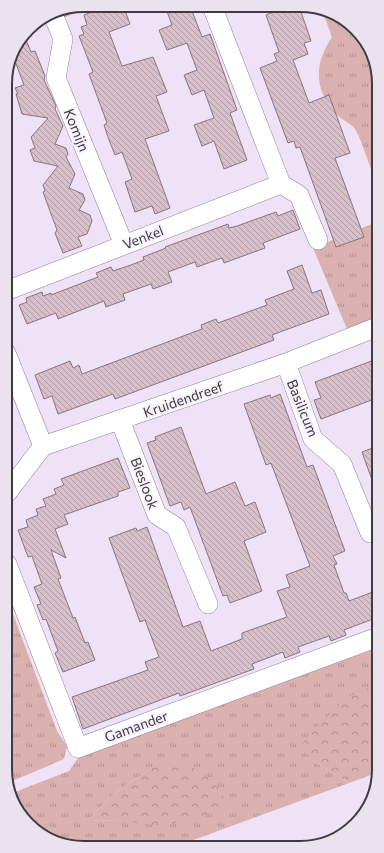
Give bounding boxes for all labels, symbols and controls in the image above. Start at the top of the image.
street label: Komijn [61,106,93,154]
street label: Venkel [120,221,166,253]
street label: Kruidendreef [141,377,226,421]
street label: Basilicum [284,377,322,439]
street label: Bieslook [127,455,163,512]
street label: Gamander [102,707,170,745]

